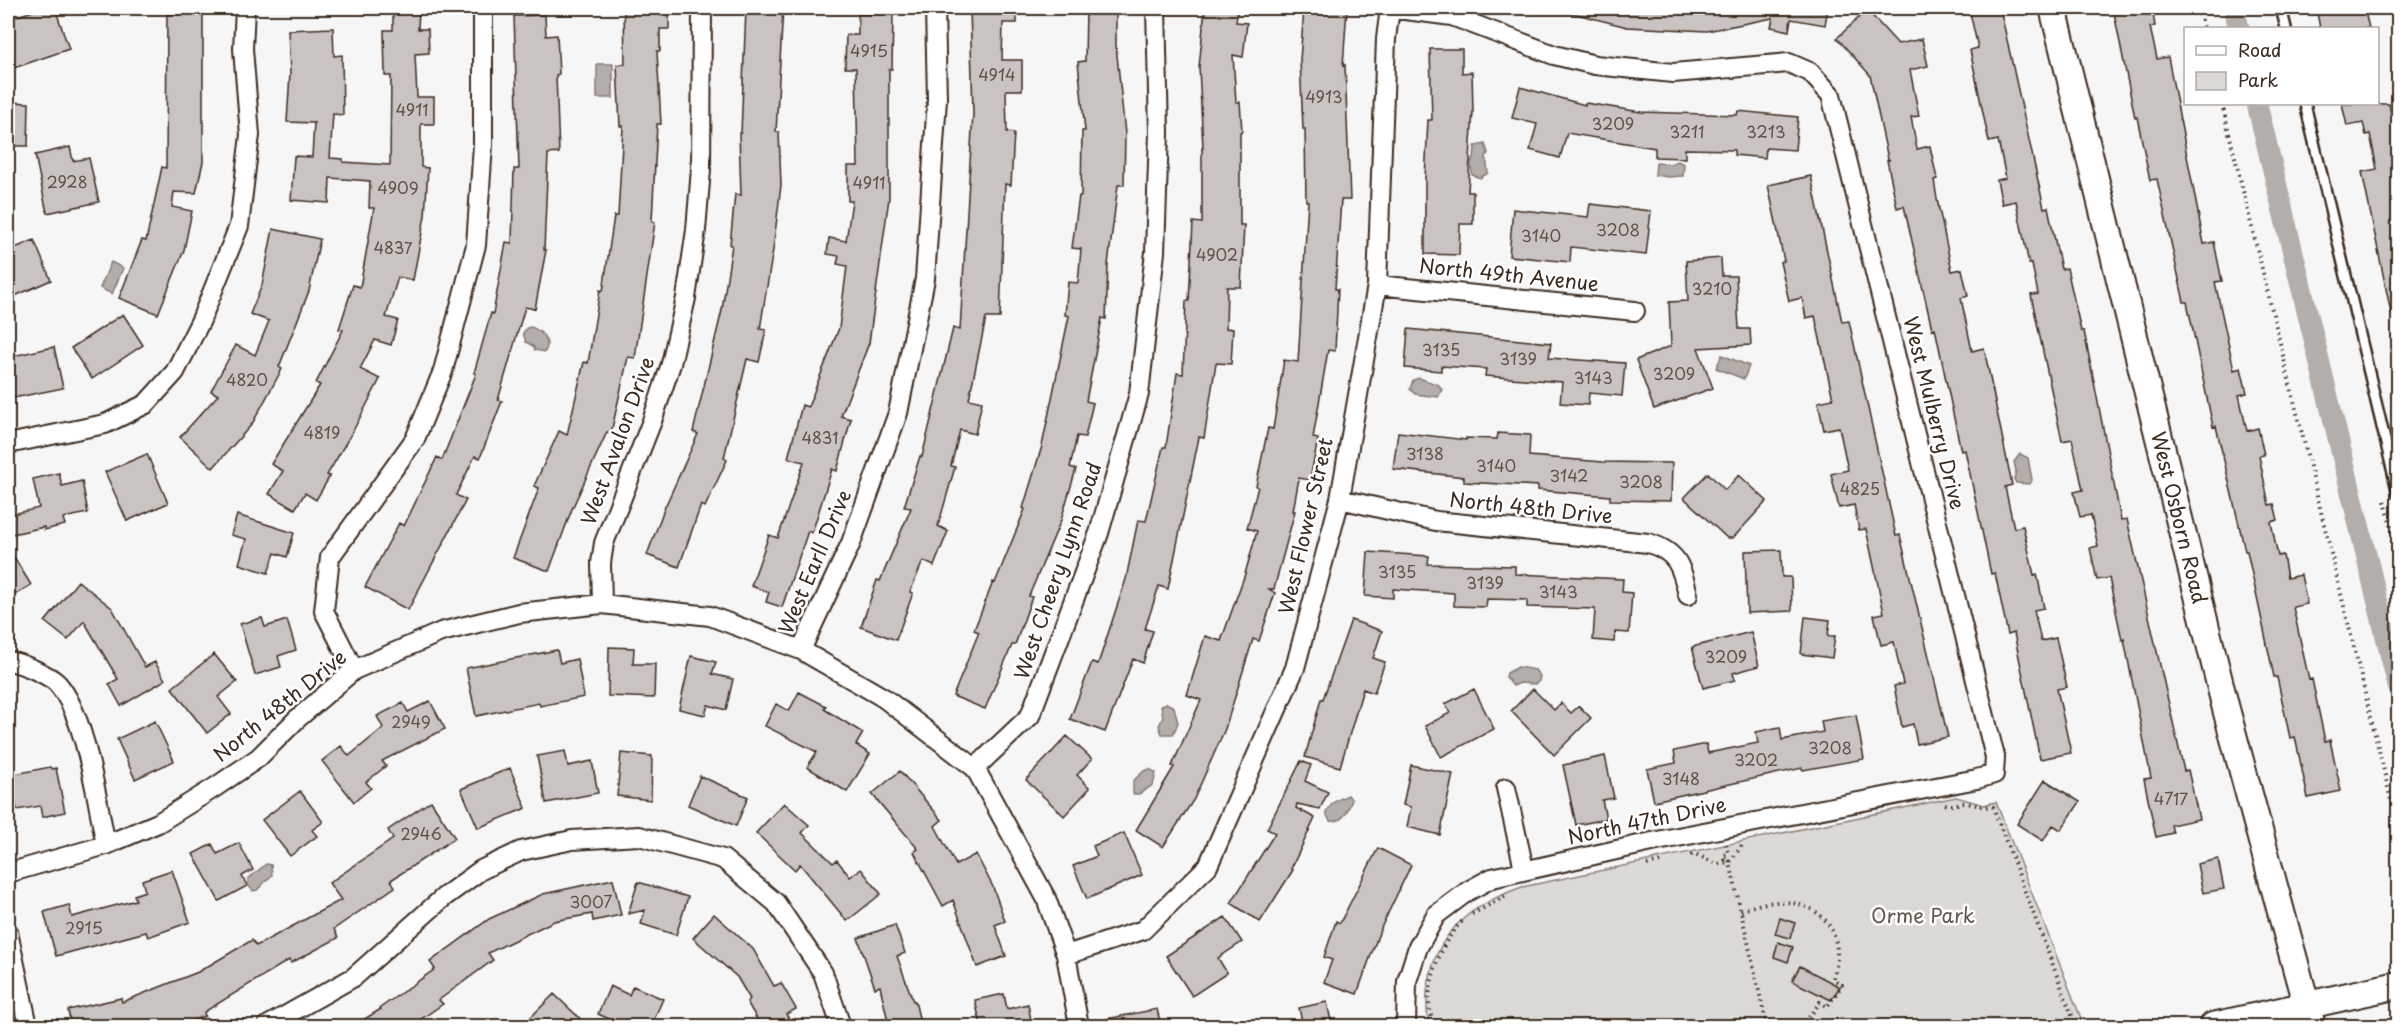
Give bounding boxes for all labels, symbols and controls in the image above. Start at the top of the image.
legend [2184,27,2379,105]
text: Road [2238,36,2282,63]
house number: 4915 [850,38,888,62]
house number: 4914 [978,62,1016,86]
text: Park [2238,66,2278,93]
house number: 4913 [1305,84,1343,108]
house number: 4911 [395,97,429,121]
house number: 3209 [1592,111,1634,135]
house number: 3211 [1670,119,1704,143]
house number: 3213 [1746,119,1786,143]
house number: 2928 [46,169,88,193]
house number: 4911 [852,170,886,194]
house number: 4909 [377,175,419,199]
house number: 3208 [1596,217,1640,241]
house number: 3140 [1521,223,1561,247]
house number: 4837 [373,235,413,259]
house number: 4902 [1196,242,1238,266]
street label: North 49th Avenue [1418,250,1601,298]
house number: 3210 [1692,276,1732,300]
street label: West Mulberry Drive [1896,313,1974,513]
house number: 3135 [1422,337,1460,361]
house number: 3139 [1499,346,1537,370]
street label: West Avalon Drive [573,352,661,529]
house number: 3209 [1653,361,1695,385]
house number: 3143 [1573,365,1613,389]
house number: 4820 [226,367,268,391]
house number: 4819 [304,420,340,444]
house number: 4831 [801,425,839,449]
street label: West Osborn Road [2144,428,2215,607]
street label: West Flower Street [1270,434,1340,617]
house number: 3138 [1406,441,1444,465]
house number: 3140 [1476,453,1516,477]
street label: West Cheery Lynn Road [1006,458,1108,683]
house number: 3142 [1550,463,1588,487]
house number: 3208 [1619,469,1663,493]
house number: 4825 [1840,476,1880,500]
street label: North 48th Drive [1448,484,1614,530]
street label: West Earll Drive [770,485,858,638]
house number: 3135 [1378,559,1416,583]
house number: 3139 [1466,570,1504,594]
house number: 3143 [1538,579,1578,603]
street label: North 48th Drive [206,642,353,768]
house number: 3209 [1705,644,1747,668]
house number: 2949 [391,709,431,733]
house number: 3208 [1808,735,1852,759]
house number: 3202 [1734,747,1778,771]
house number: 3148 [1662,766,1700,790]
house number: 4717 [2154,786,2188,810]
street label: North 47th Drive [1565,789,1729,851]
house number: 2946 [400,821,442,845]
house number: 3007 [570,889,612,913]
park label: Orme Park [1871,900,1975,930]
house number: 2915 [65,915,103,939]

